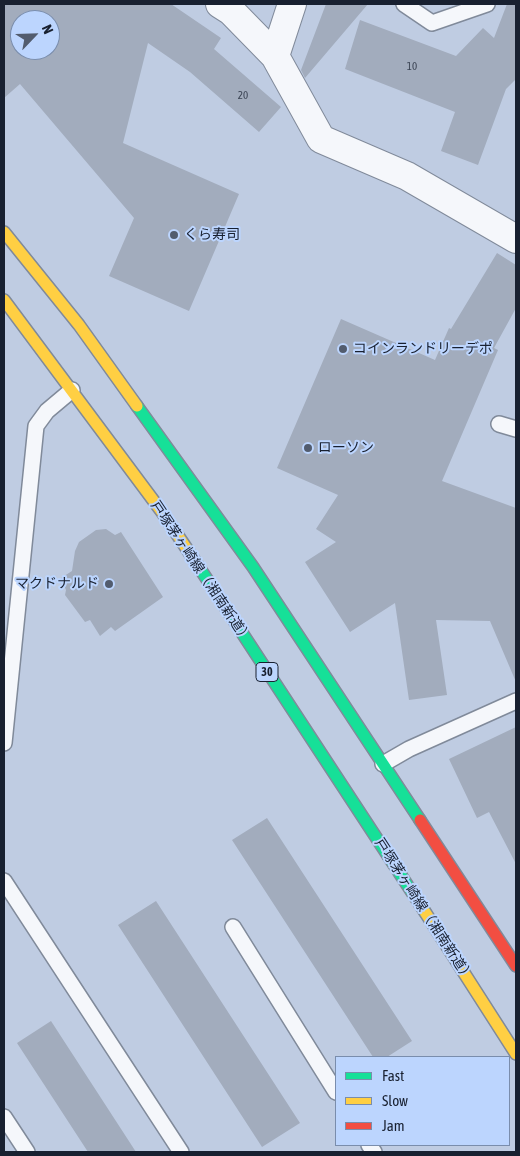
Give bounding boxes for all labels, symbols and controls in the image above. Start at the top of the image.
north arrow [10,10,60,60]
text: N [39,22,57,36]
house number: 10 [407,60,417,74]
house number: 20 [238,89,248,103]
place label: くら寿司 [184,227,240,243]
marker: くら寿司 [168,229,180,241]
place label: コインランドリーデポ [353,341,493,357]
marker: コインランドリーデポ [337,343,349,355]
place label: ローソン [318,440,374,456]
marker: ローソン [302,442,314,454]
street label: 戸塚茅ヶ崎線（湘南新道） [147,498,255,646]
place label: マクドナルド [15,576,99,592]
marker: マクドナルド [103,578,115,590]
road number: 30 [256,662,278,682]
street label: 戸塚茅ヶ崎線（湘南新道） [371,835,477,985]
legend [335,1056,510,1146]
text: Fast [382,1067,404,1084]
text: Slow [382,1092,408,1109]
text: Jam [382,1117,405,1134]

